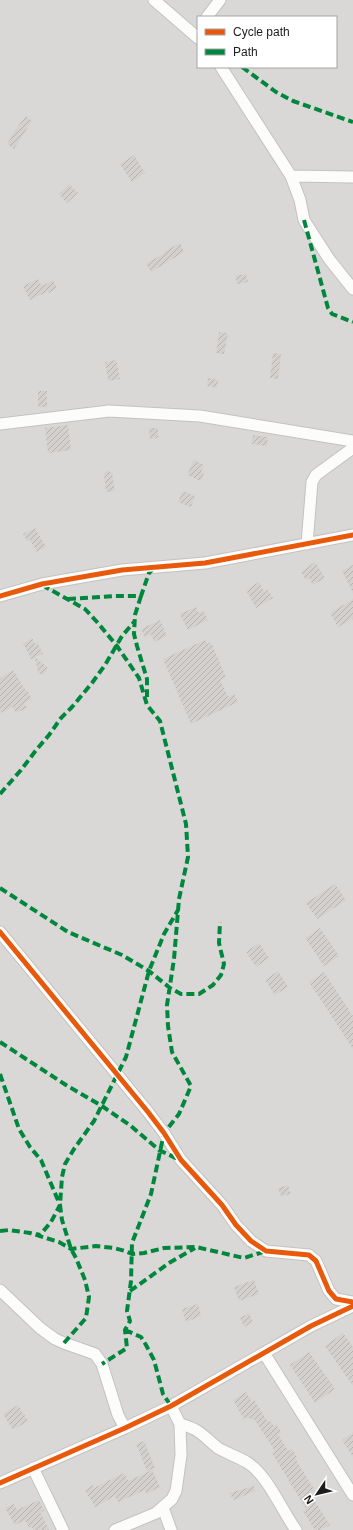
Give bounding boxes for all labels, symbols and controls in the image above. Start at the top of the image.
legend [197,16,337,68]
text: Cycle path [233,25,290,39]
text: Path [233,45,258,59]
north arrow [297,1474,337,1514]
text: N [302,1493,316,1506]

